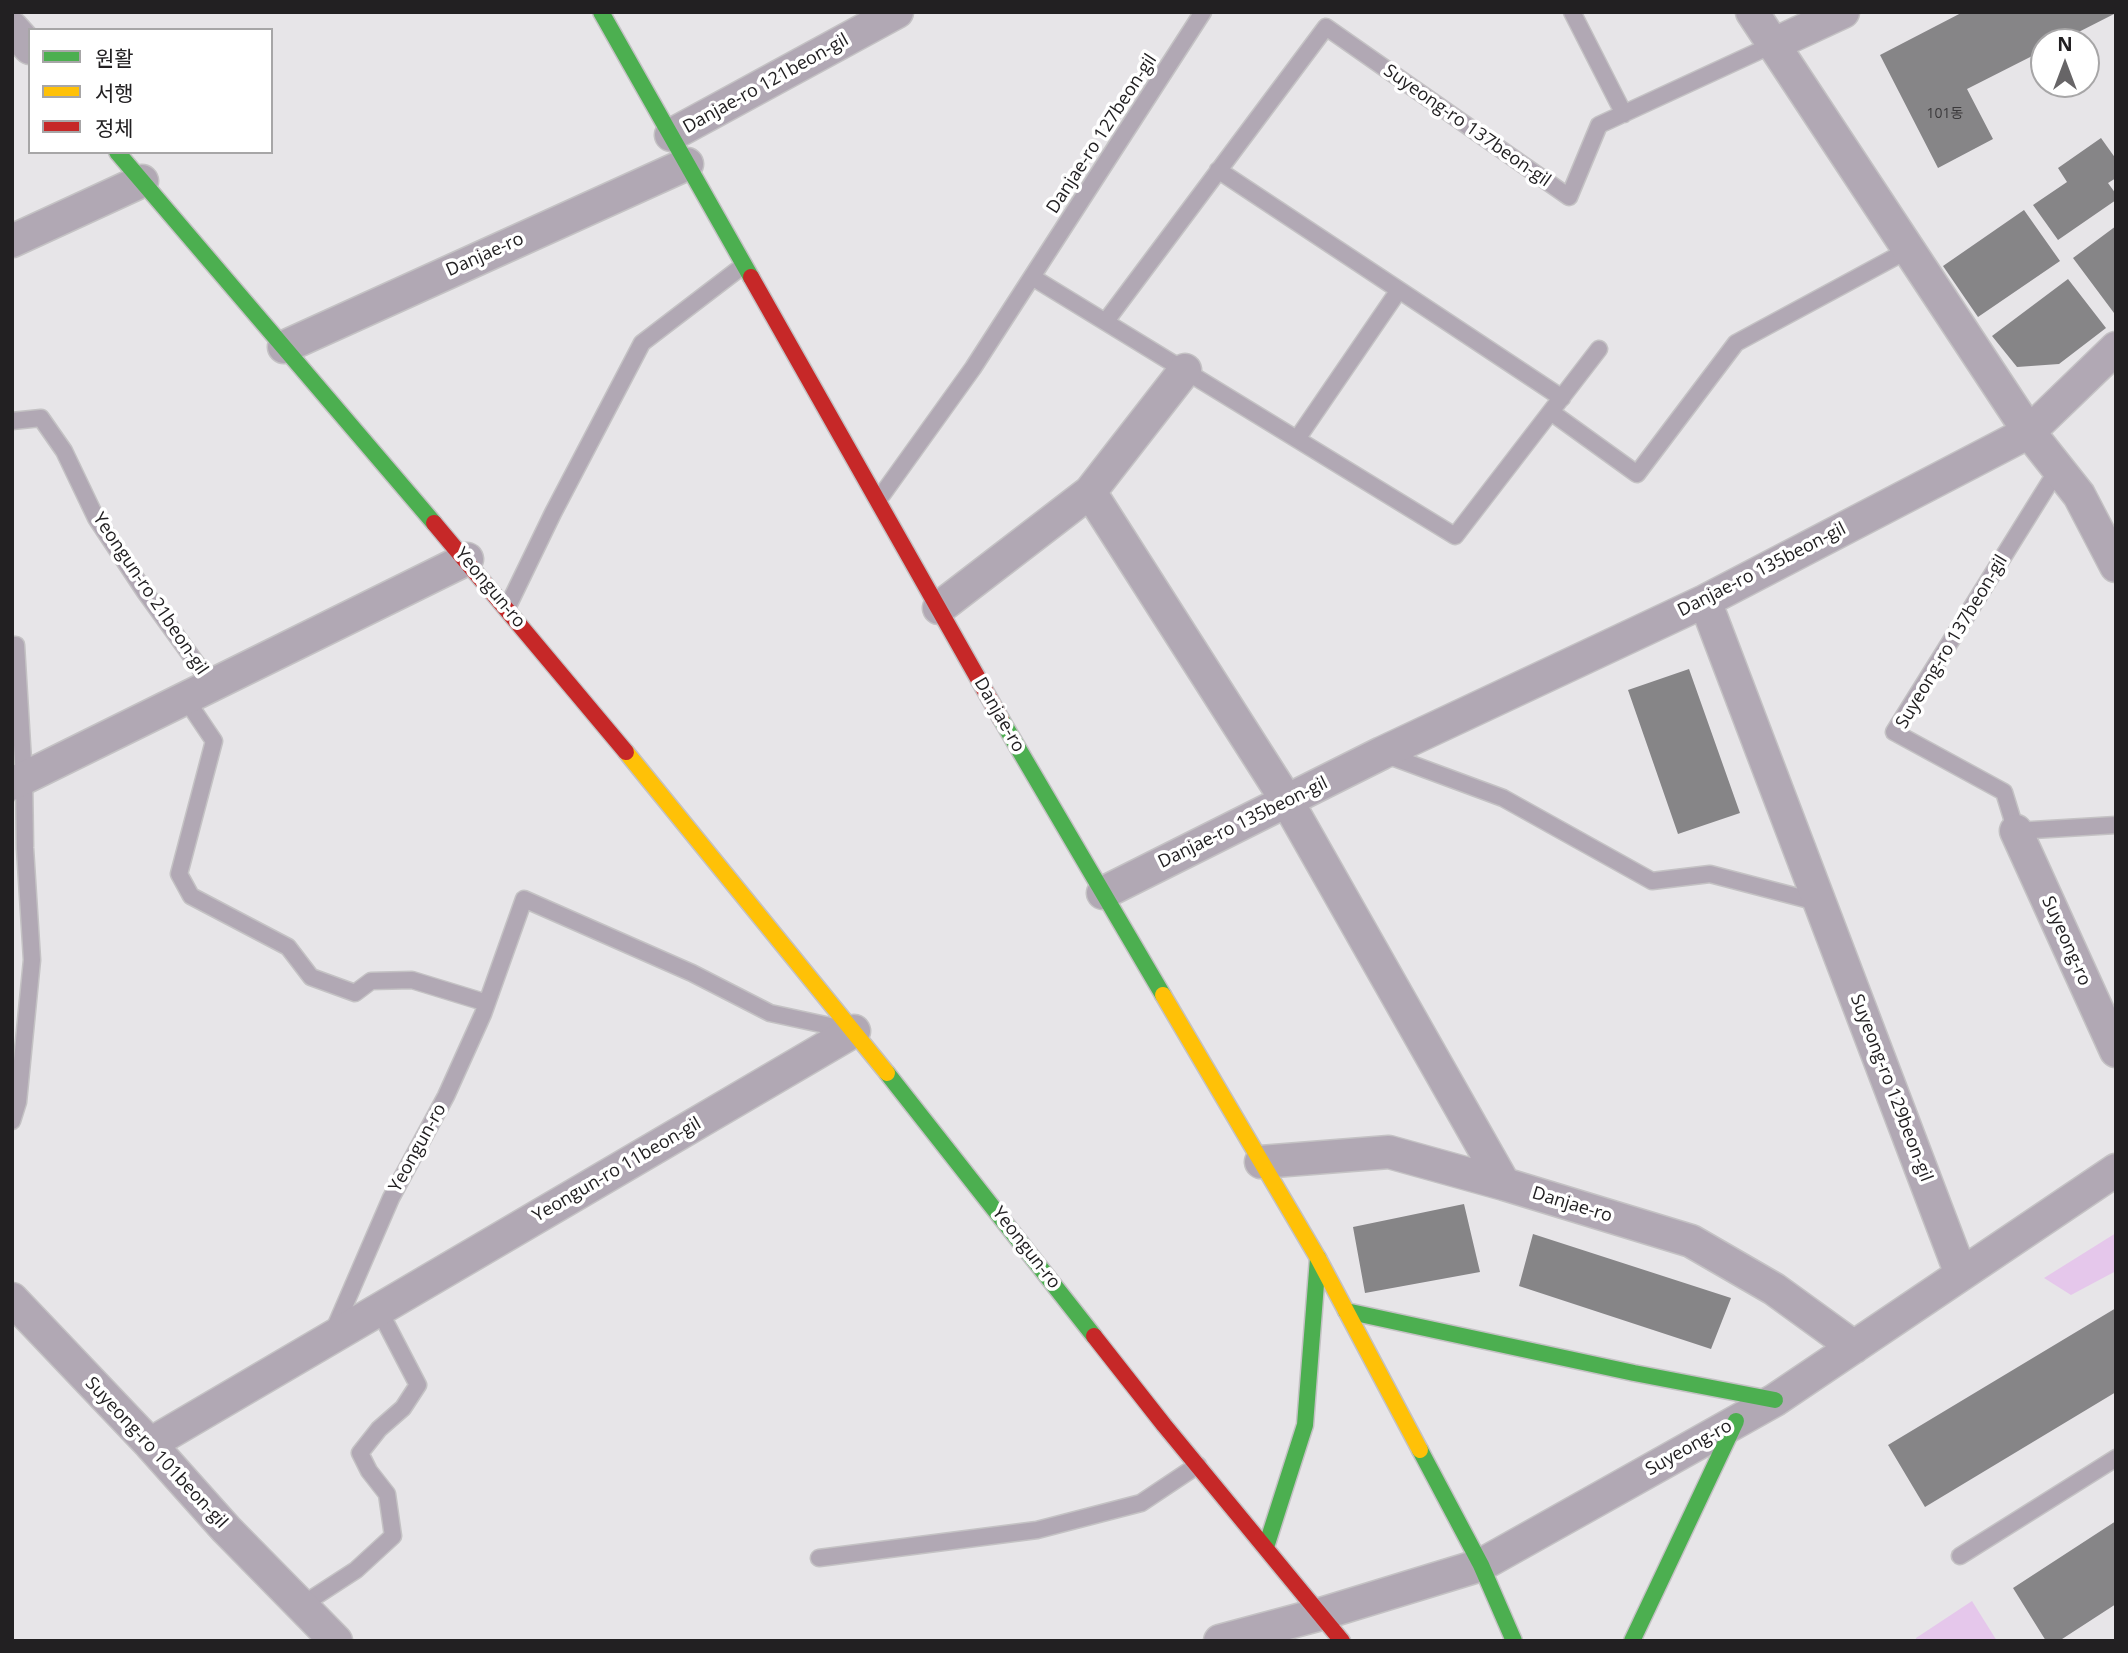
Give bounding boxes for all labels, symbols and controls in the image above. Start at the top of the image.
legend [28,28,273,154]
north arrow [2030,28,2100,98]
street label: Danjae-ro 121beon-gil [679,29,853,139]
text: N [2057,31,2073,57]
text: 원활 [95,44,134,72]
street label: Danjae-ro 127beon-gil [1042,50,1162,218]
street label: Suyeong-ro 137beon-gil [1379,60,1555,192]
text: 서행 [95,79,134,107]
house number: 101동 [1927,106,1963,122]
text: 정체 [95,114,134,142]
street label: Danjae-ro [443,228,527,282]
street label: Yeongun-ro 21beon-gil [88,509,212,679]
street label: Danjae-ro 135beon-gil [1674,518,1850,622]
street label: Yeongun-ro [450,544,530,632]
street label: Suyeong-ro 137beon-gil [1892,551,2012,733]
street label: Danjae-ro [969,674,1029,756]
street label: Danjae-ro 135beon-gil [1155,773,1331,873]
street label: Suyeong-ro [2037,893,2095,989]
street label: Suyeong-ro 129beon-gil [1845,991,1937,1185]
street label: Yeongun-ro [385,1100,451,1196]
street label: Yeongun-ro 11beon-gil [529,1113,705,1227]
street label: Danjae-ro [1529,1183,1615,1227]
street label: Yeongun-ro [987,1203,1065,1293]
street label: Suyeong-ro 101beon-gil [80,1373,232,1533]
street label: Suyeong-ro [1642,1415,1736,1481]

